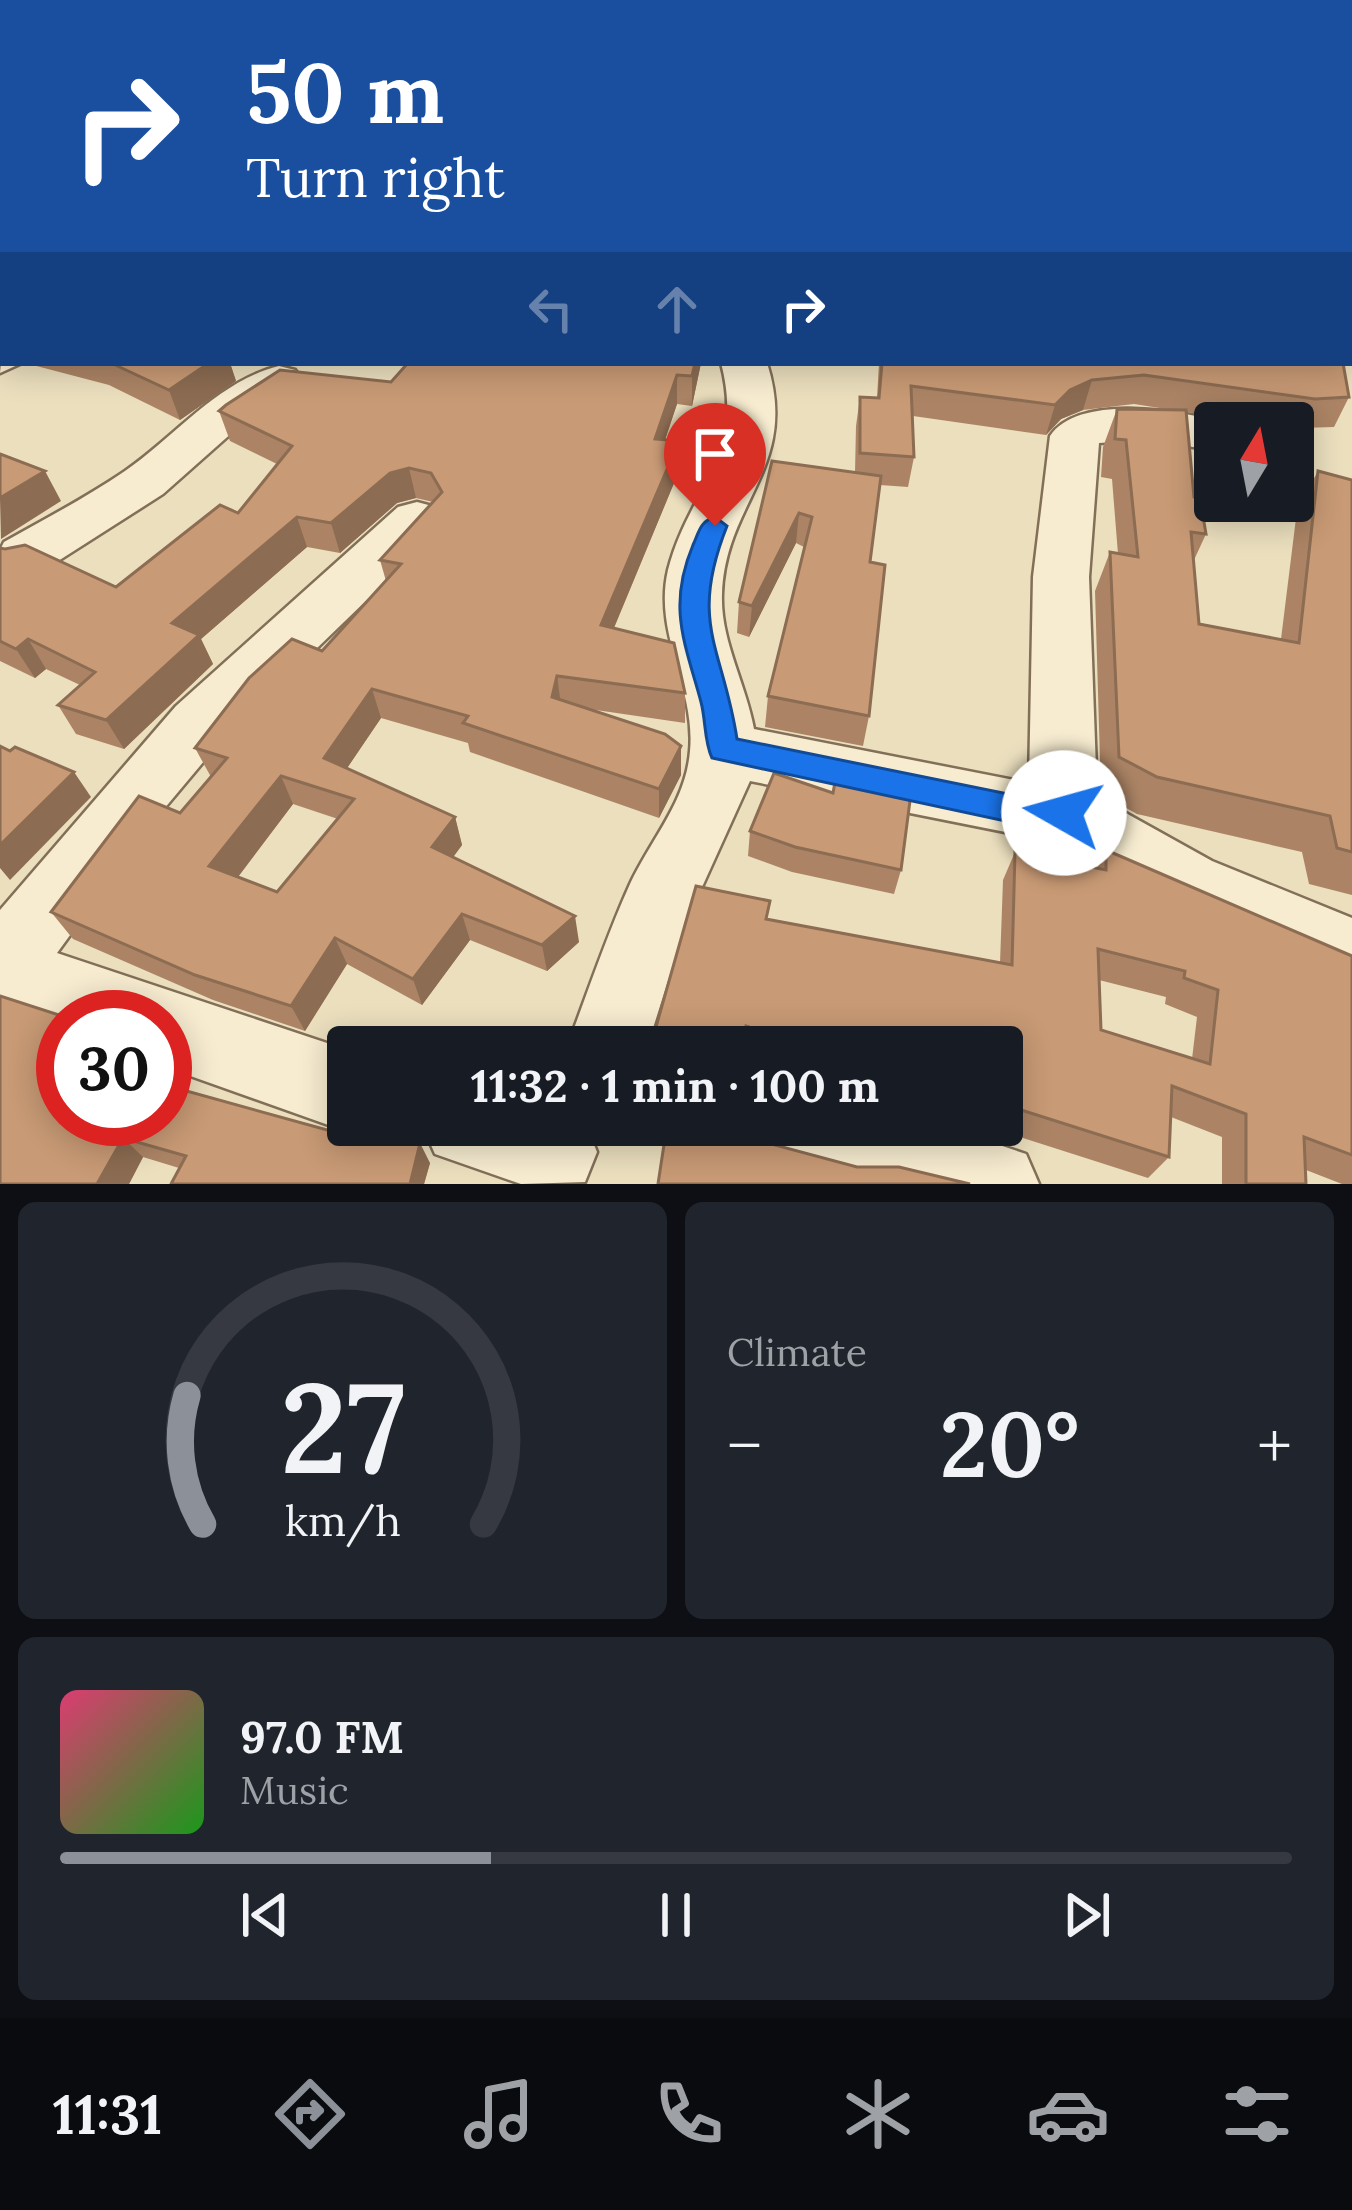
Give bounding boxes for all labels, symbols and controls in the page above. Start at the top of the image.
text: 50 m [246,38,444,146]
icon: right [48,48,204,204]
text: Turn right [246,143,505,212]
icon: left [518,276,584,342]
icon: ahead [644,276,710,342]
icon: right [770,276,836,342]
north arrow [1194,402,1314,522]
map controls [1194,402,1314,522]
pin [664,403,766,526]
icon: arrive [682,421,748,487]
position arrow [1001,750,1127,876]
speed limit sign: 30 [36,990,192,1146]
text: 11:32 · 1 min · 100 m [471,1057,879,1114]
text: Climate [727,1327,867,1377]
text: 27 [280,1347,405,1507]
text: 20° [940,1386,1079,1502]
text: − [727,1403,762,1487]
text: + [1257,1403,1292,1487]
text: km/h [285,1492,400,1547]
text: 97.0 FM [240,1708,404,1765]
text: Music [240,1765,349,1815]
icon: previous [232,1882,298,1948]
icon: pause [643,1882,709,1948]
icon: next [1054,1882,1120,1948]
icon: directions [268,2072,352,2156]
icon: music [457,2072,541,2156]
icon: phone [647,2072,731,2156]
icon: climate [836,2072,920,2156]
icon: car [1026,2072,1110,2156]
icon: filters [1215,2072,1299,2156]
text: 11:31 [53,2080,162,2149]

